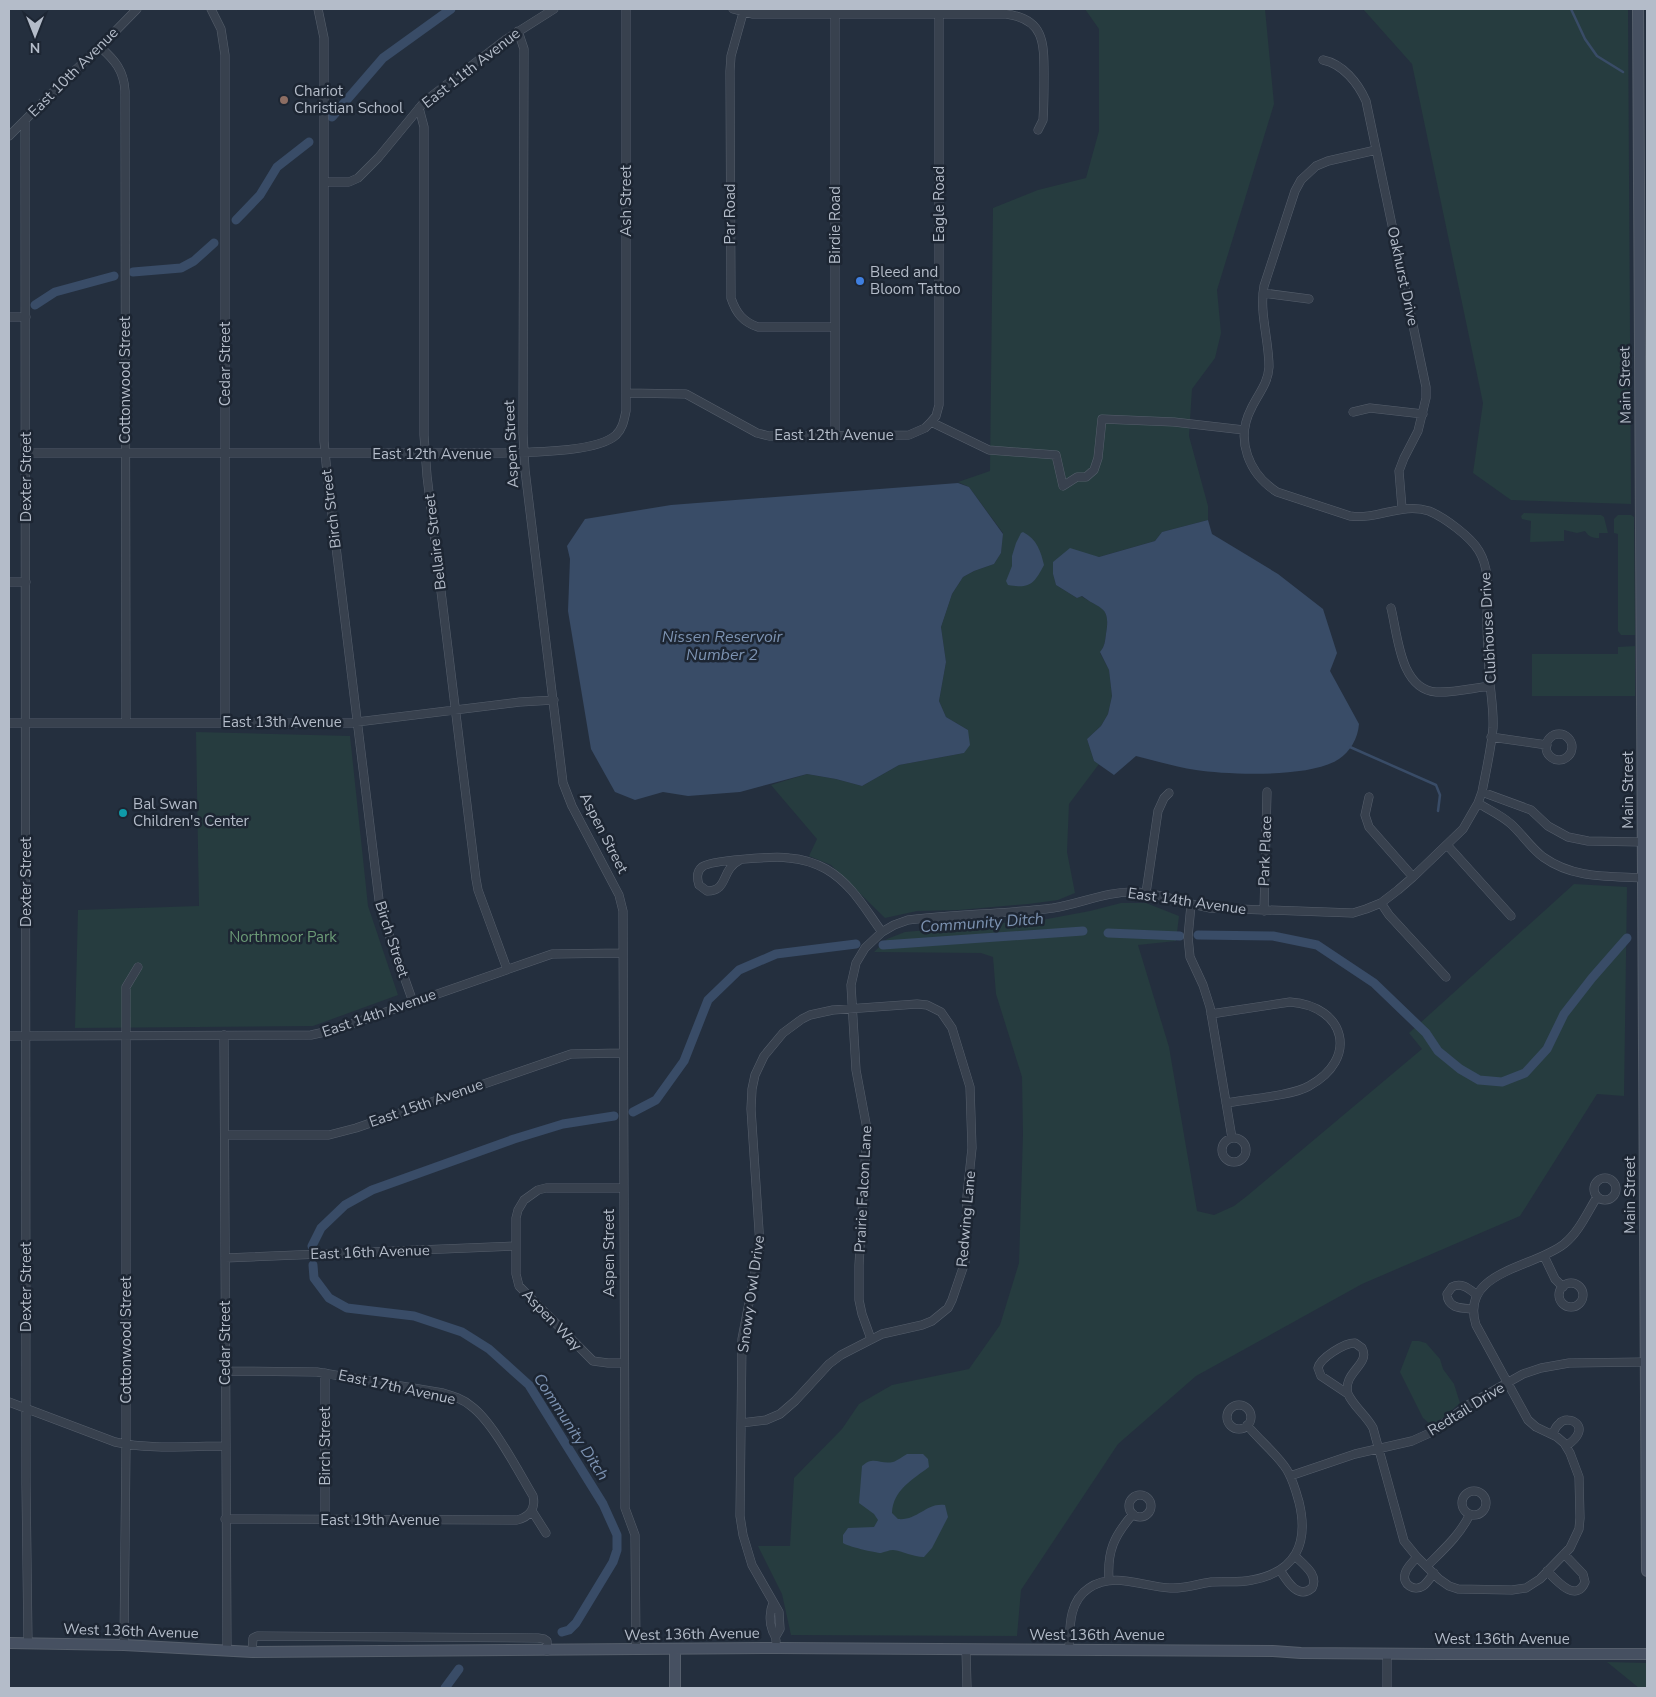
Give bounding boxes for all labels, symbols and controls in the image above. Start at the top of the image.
north arrow [10,10,60,60]
street label: East 10th Avenue [24,23,122,121]
street label: East 11th Avenue [418,23,524,113]
text: N [30,38,40,57]
place label: Chariot Christian School [294,81,404,118]
marker: Chariot Christian School [278,94,290,106]
street label: Ash Street [616,165,636,237]
street label: Eagle Road [929,166,949,242]
street label: Par Road [720,183,740,245]
street label: Birdie Road [825,186,845,264]
street label: Oakhurst Drive [1383,225,1423,327]
place label: Bleed and Bloom Tattoo [870,262,961,299]
marker: Bleed and Bloom Tattoo [854,275,866,287]
street label: Cottonwood Street [115,315,135,444]
street label: Cedar Street [215,321,235,406]
street label: Main Street [1614,345,1636,424]
street label: Aspen Street [499,399,523,489]
street label: East 12th Avenue [774,425,894,445]
street label: Dexter Street [16,431,36,522]
street label: East 12th Avenue [372,444,492,464]
street label: Birch Street [316,468,346,549]
street label: Bellaire Street [419,492,451,591]
street label: Clubhouse Drive [1475,572,1501,684]
water label: Nissen Reservoir Number 2 [662,626,784,666]
street label: East 13th Avenue [222,712,342,732]
street label: Main Street [1618,750,1638,829]
street label: Aspen Street [575,789,633,877]
place label: Bal Swan Children's Center [133,794,250,831]
marker: Bal Swan Children's Center [117,807,129,819]
street label: Park Place [1254,815,1276,887]
street label: Dexter Street [16,836,36,927]
street label: East 14th Avenue [1126,883,1248,919]
street label: Birch Street [370,898,414,980]
water label: Community Ditch [919,908,1045,938]
park label: Northmoor Park [229,927,337,947]
street label: East 14th Avenue [319,984,439,1042]
street label: East 15th Avenue [366,1074,486,1132]
street label: Prairie Falcon Lane [850,1125,876,1253]
street label: Main Street [1620,1155,1640,1234]
street label: Redwing Lane [952,1170,980,1268]
street label: Aspen Street [599,1208,619,1297]
street label: Snowy Owl Drive [733,1234,769,1354]
street label: East 16th Avenue [310,1240,430,1264]
street label: Dexter Street [16,1241,36,1332]
street label: Cottonwood Street [116,1275,136,1404]
street label: Aspen Way [518,1285,587,1355]
street label: Cedar Street [215,1300,235,1385]
street label: East 17th Avenue [336,1365,458,1409]
water label: Community Ditch [528,1369,614,1485]
street label: Redtail Drive [1424,1377,1508,1441]
street label: Birch Street [315,1406,335,1486]
street label: East 19th Avenue [320,1510,440,1530]
street label: West 136th Avenue [63,1619,199,1643]
street label: West 136th Avenue [624,1623,760,1645]
street label: West 136th Avenue [1029,1625,1165,1645]
street label: West 136th Avenue [1434,1629,1570,1649]

